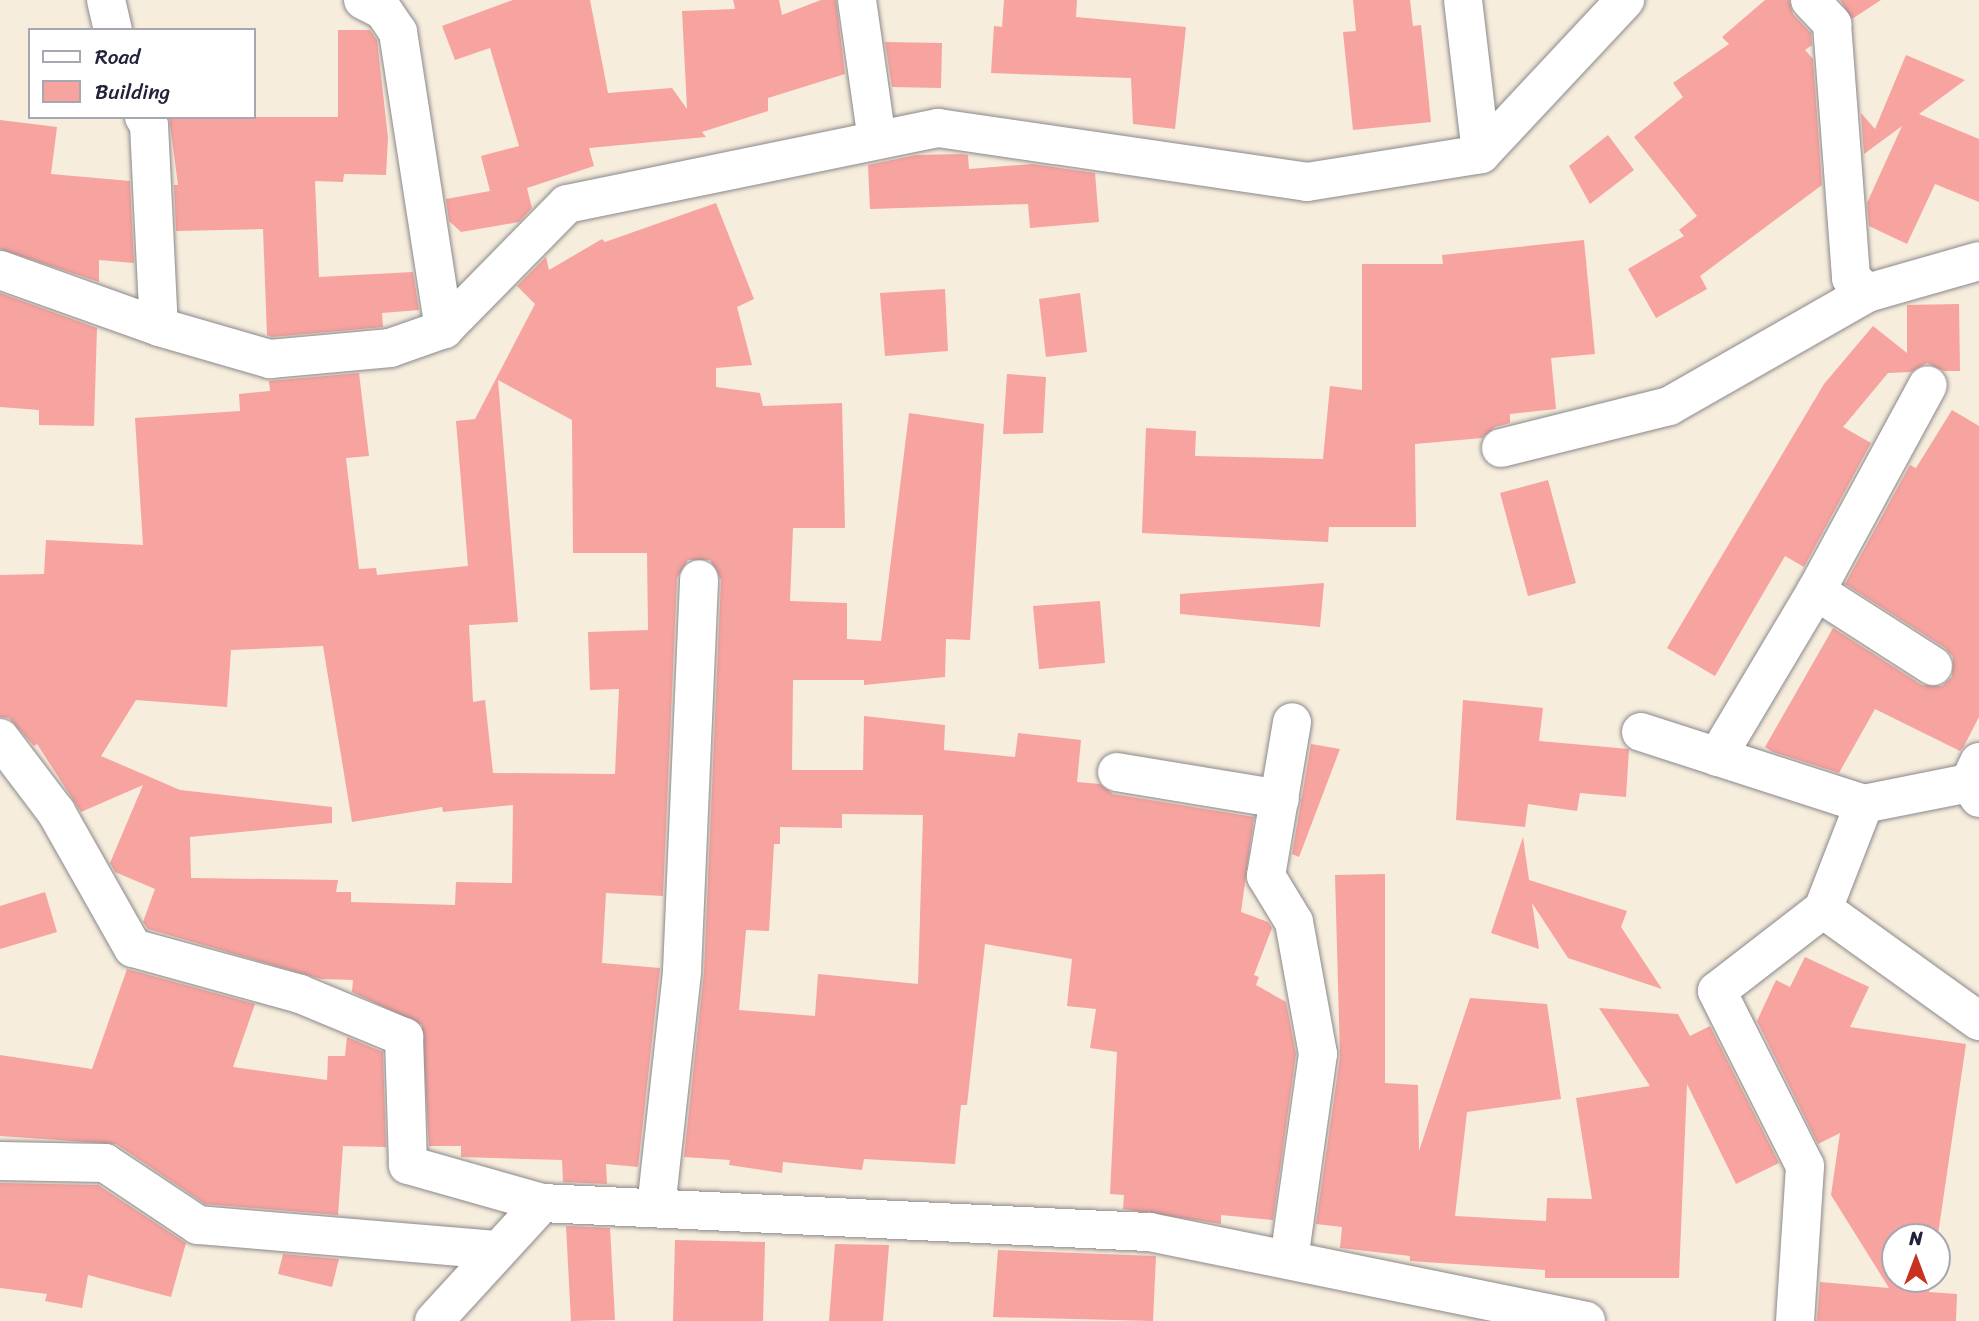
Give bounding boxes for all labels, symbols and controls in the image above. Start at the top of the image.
legend [28,28,256,119]
text: Road [95,38,140,76]
text: Building [95,73,170,111]
text: N [1909,1222,1923,1255]
north arrow [1881,1223,1951,1293]

